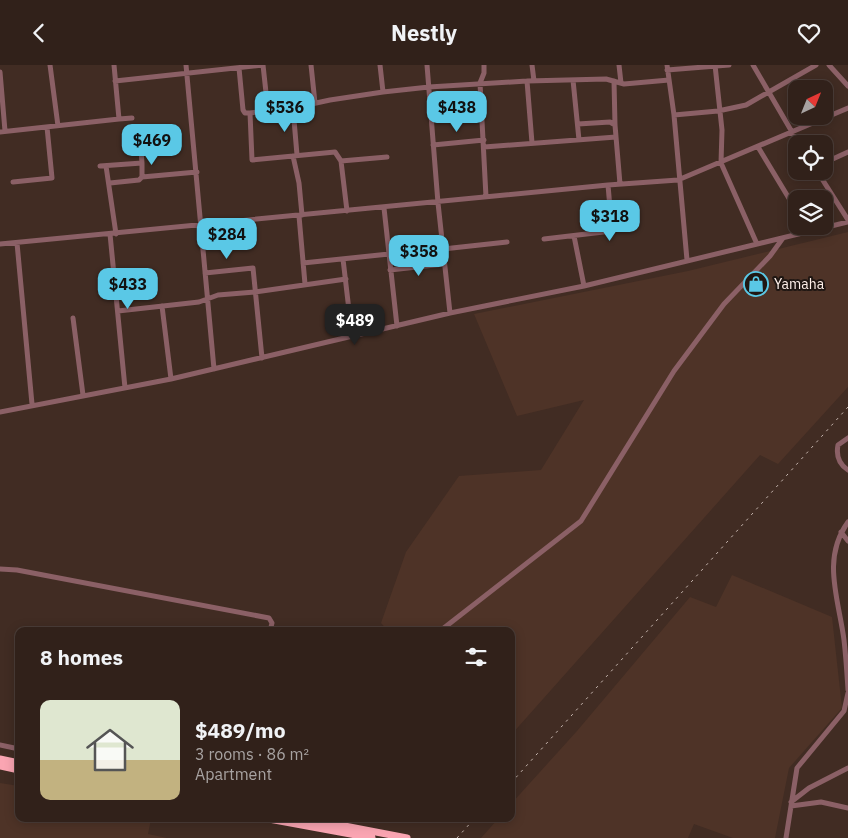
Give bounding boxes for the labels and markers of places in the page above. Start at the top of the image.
pin: $536 [255,91,315,133]
pin: $438 [427,91,487,133]
pin: $469 [122,123,182,166]
pin: $318 [580,199,640,242]
pin: $284 [197,217,257,260]
pin: $358 [389,235,449,277]
pin: $433 [98,267,158,310]
shop icon: Yamaha [743,271,769,297]
place label: Yamaha [774,275,825,293]
pin: $489 [325,303,385,346]

